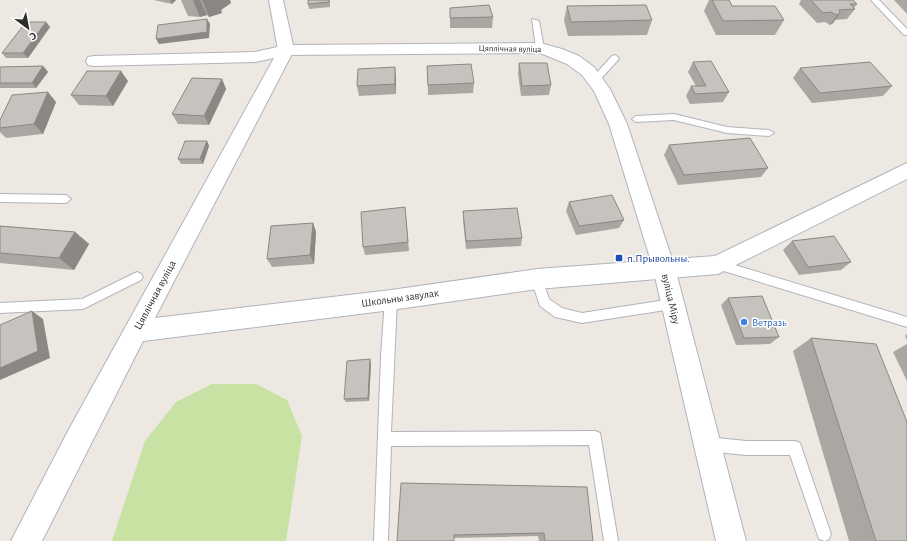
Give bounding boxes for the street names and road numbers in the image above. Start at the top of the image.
street label: Цяплічная вуліца [478,44,542,54]
street label: Цяплічная вуліца [132,258,178,332]
street label: вуліца Міру [660,273,682,326]
street label: Школьны завулак [361,287,439,309]

